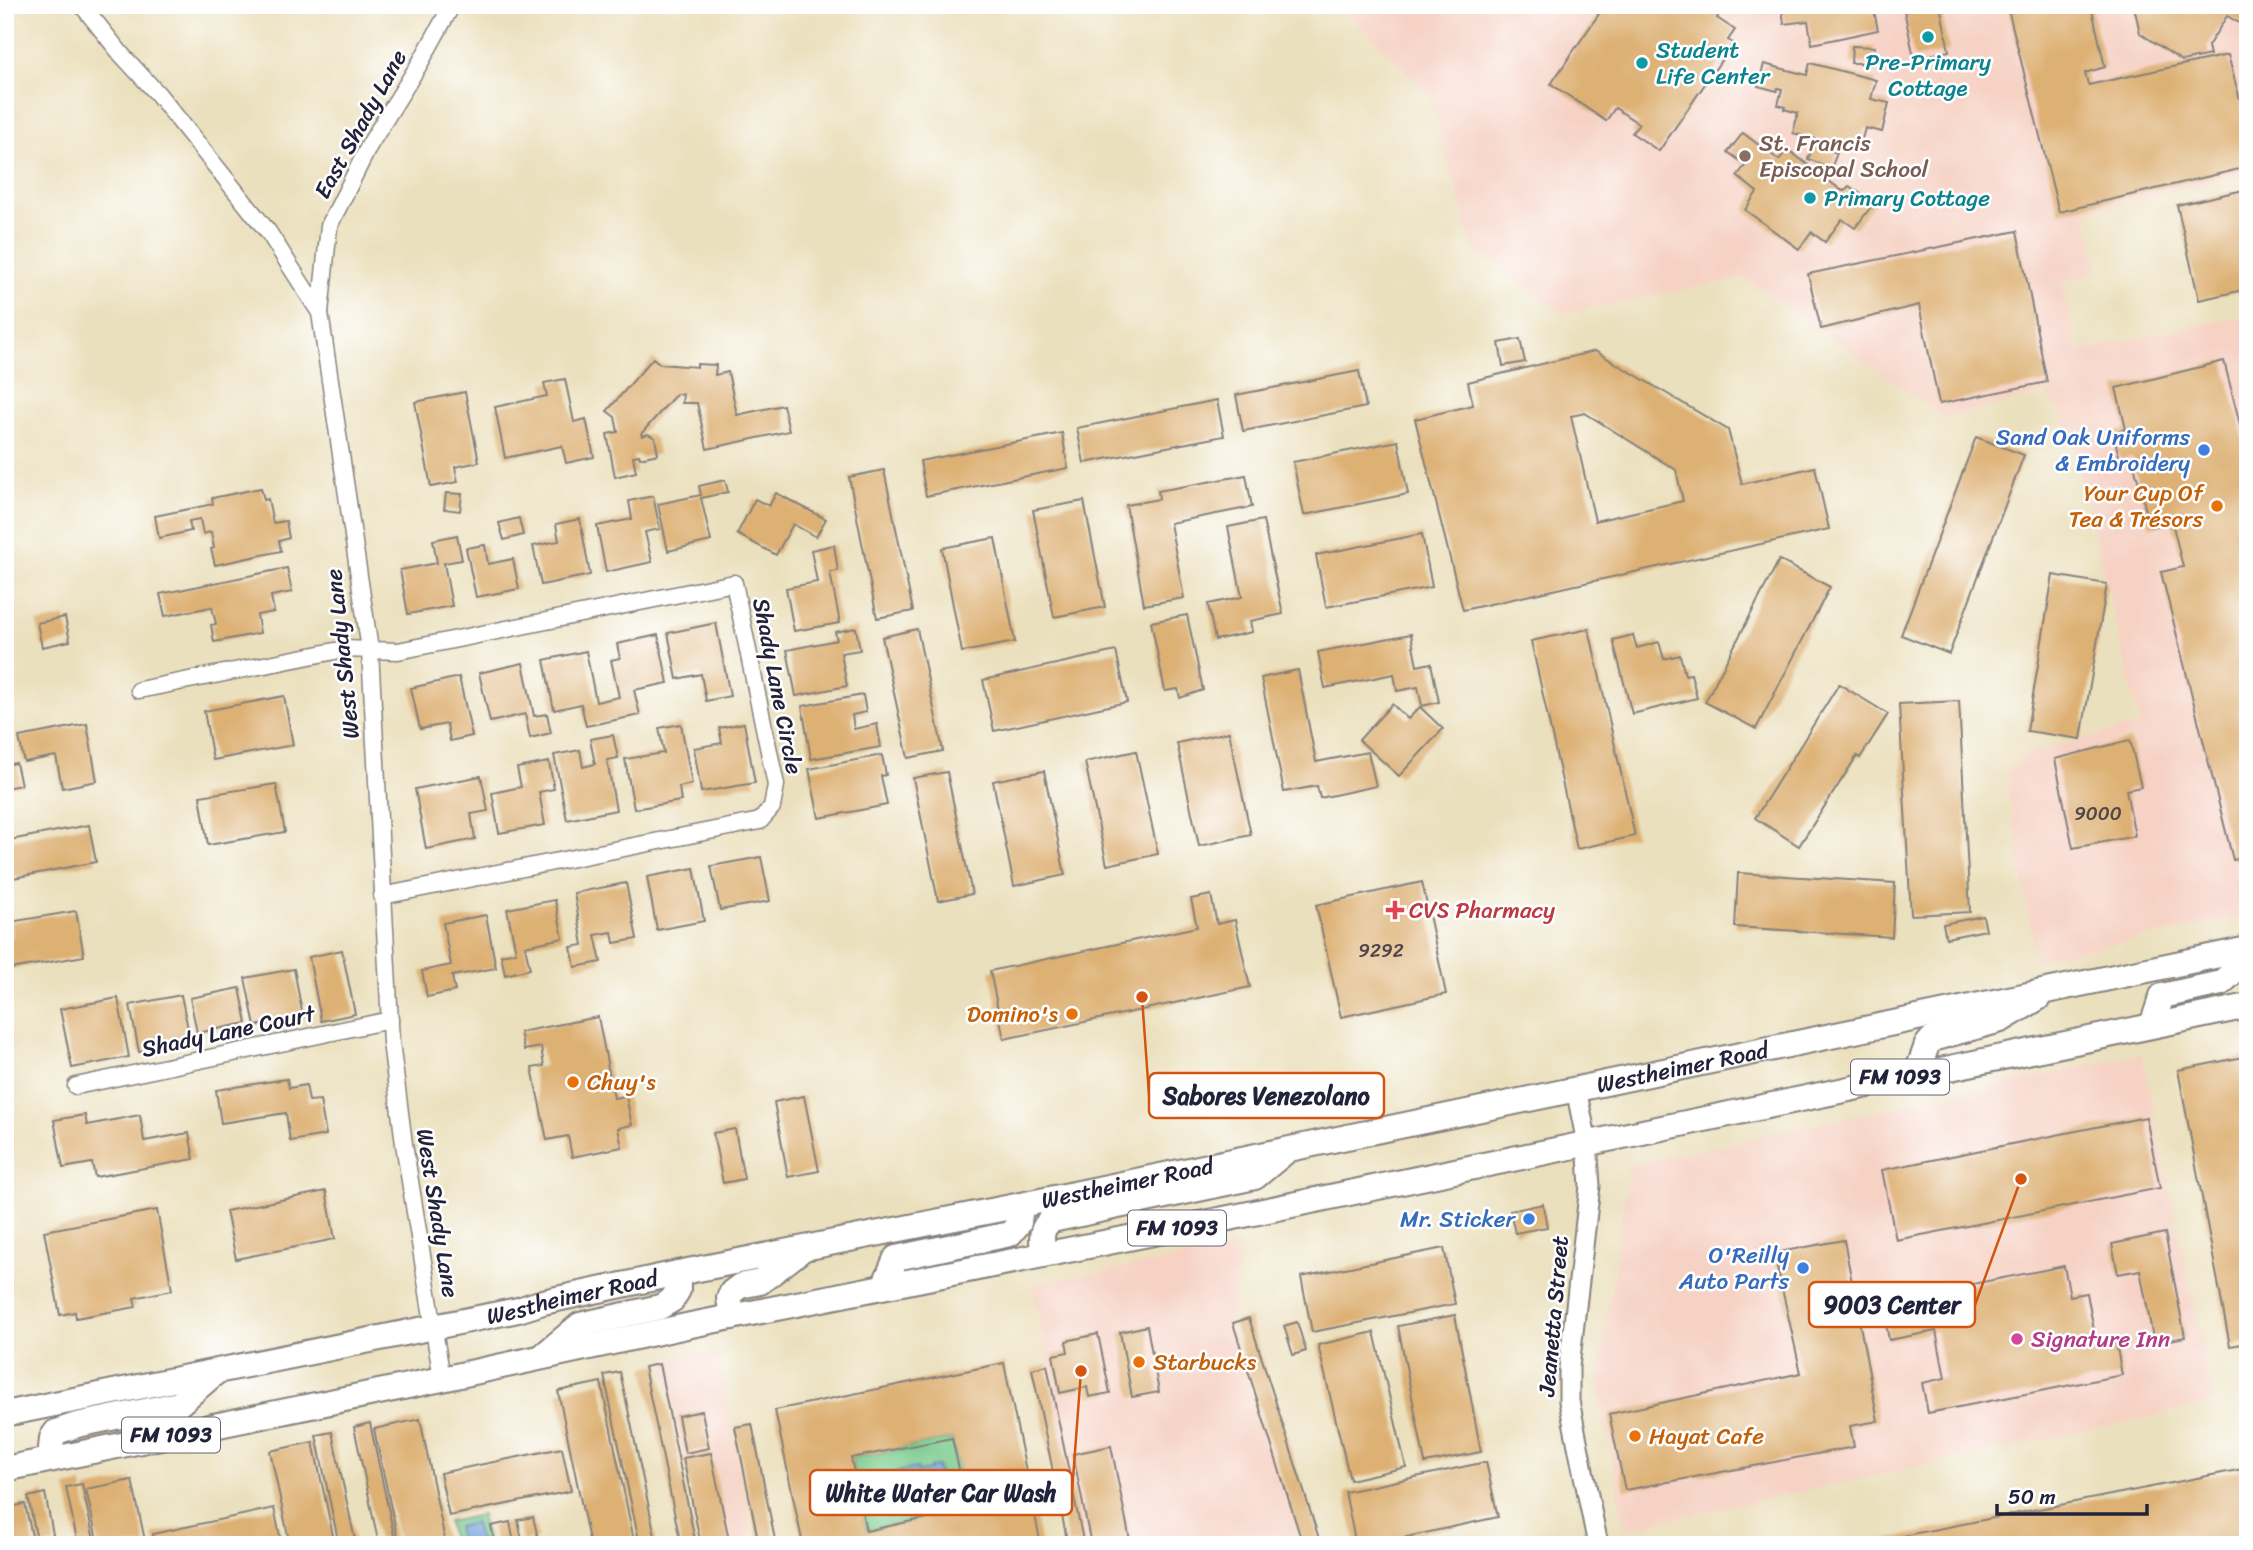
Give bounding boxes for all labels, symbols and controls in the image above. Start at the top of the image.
marker: Pre-Primary Cottage [1920,29,1936,45]
place label: Student Life Center [1656,30,1771,97]
street label: East Shady Lane [302,42,419,207]
place label: Pre-Primary Cottage [1865,42,1991,109]
marker: Student Life Center [1634,55,1650,71]
place label: St. Francis Episcopal School [1759,123,1929,190]
marker: St. Francis Episcopal School [1737,148,1753,164]
place label: Primary Cottage [1824,178,1990,219]
marker: Primary Cottage [1802,190,1818,206]
place label: Sand Oak Uniforms & Embroidery [1996,417,2190,484]
marker: Sand Oak Uniforms & Embroidery [2196,442,2212,458]
place label: Your Cup Of Tea & Trésors [2069,473,2205,540]
marker: Your Cup Of Tea & Trésors [2209,498,2225,514]
street label: West Shady Lane [313,567,372,741]
street label: Shady Lane Circle [740,594,815,778]
house number: 9000 [2074,797,2122,830]
place label: CVS Pharmacy [1409,890,1555,931]
marker: CVS Pharmacy [1387,902,1403,918]
house number: 9292 [1358,934,1404,967]
street label: Shady Lane Court [138,993,320,1070]
place label: Domino's [967,994,1059,1035]
marker: Domino's [1064,1006,1080,1022]
street label: Westheimer Road [1593,1029,1774,1105]
road number: FM 1093 [1851,1060,1949,1094]
place label: Chuy's [587,1062,656,1103]
callout: Sabores Venezolano [1149,1073,1384,1118]
marker: Chuy's [565,1074,581,1090]
text: Sabores Venezolano [1161,1075,1370,1117]
street label: West Shady Lane [404,1126,471,1301]
street label: Westheimer Road [1038,1145,1219,1221]
place label: Mr. Sticker [1400,1199,1517,1240]
road number: FM 1093 [1128,1210,1226,1246]
marker: Mr. Sticker [1521,1211,1537,1227]
street label: Jeanetta Street [1526,1234,1581,1399]
place label: O'Reilly Auto Parts [1678,1235,1789,1302]
street label: Westheimer Road [483,1258,663,1337]
marker: O'Reilly Auto Parts [1795,1260,1811,1276]
callout: 9003 Center [1809,1282,1975,1327]
text: 9003 Center [1823,1284,1963,1326]
place label: Signature Inn [2031,1319,2171,1360]
marker: Signature Inn [2009,1331,2025,1347]
place label: Starbucks [1153,1342,1257,1383]
marker: Starbucks [1131,1354,1147,1370]
place label: Hayat Cafe [1649,1416,1764,1457]
road number: FM 1093 [122,1418,220,1452]
marker: Hayat Cafe [1627,1428,1643,1444]
callout: White Water Car Wash [810,1470,1072,1515]
text: White Water Car Wash [825,1472,1057,1514]
scale bar [1997,1473,2148,1517]
text: 50 m [2008,1478,2056,1516]

